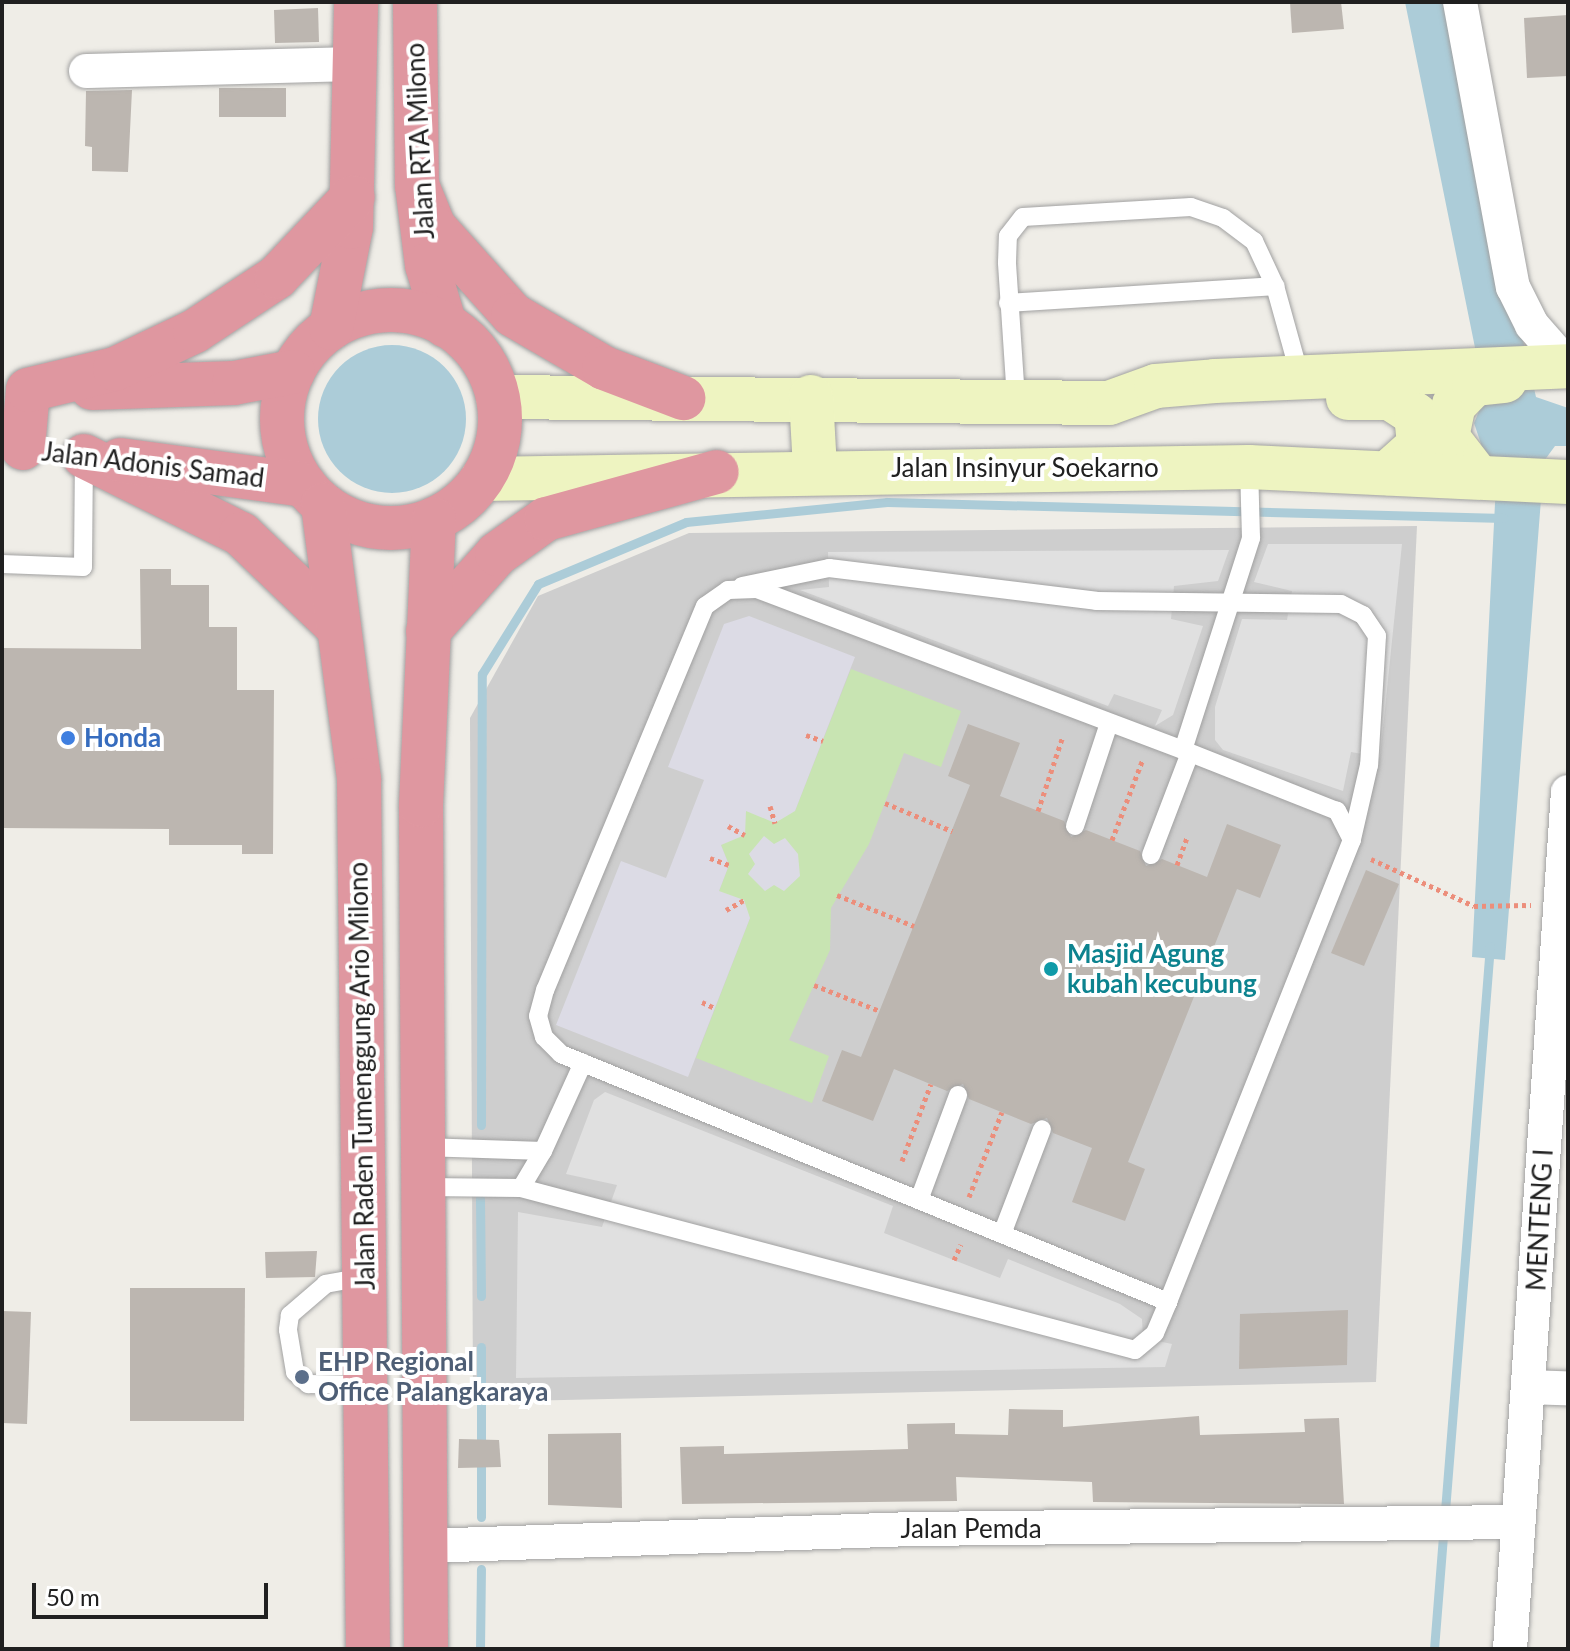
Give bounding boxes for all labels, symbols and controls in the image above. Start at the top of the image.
street label: Jalan RTA Milono [399,42,441,240]
street label: Jalan Adonis Samad [40,436,266,494]
street label: Jalan Insinyur Soekarno [891,452,1159,484]
place label: Honda [84,722,161,754]
marker: Honda [59,729,77,747]
street label: Jalan Raden Tumenggung Ario Milono [343,861,381,1291]
place label: Masjid Agung kubah kecubung [1067,938,1257,1000]
marker: Masjid Agung kubah kecubung [1042,960,1060,978]
street label: MENTENG I [1521,1148,1559,1292]
place label: EHP Regional Office Palangkaraya [318,1346,548,1408]
marker: EHP Regional Office Palangkaraya [293,1368,311,1386]
street label: Jalan Pemda [900,1513,1042,1545]
scale bar [36,1567,272,1617]
text: 50 m [46,1582,100,1611]

